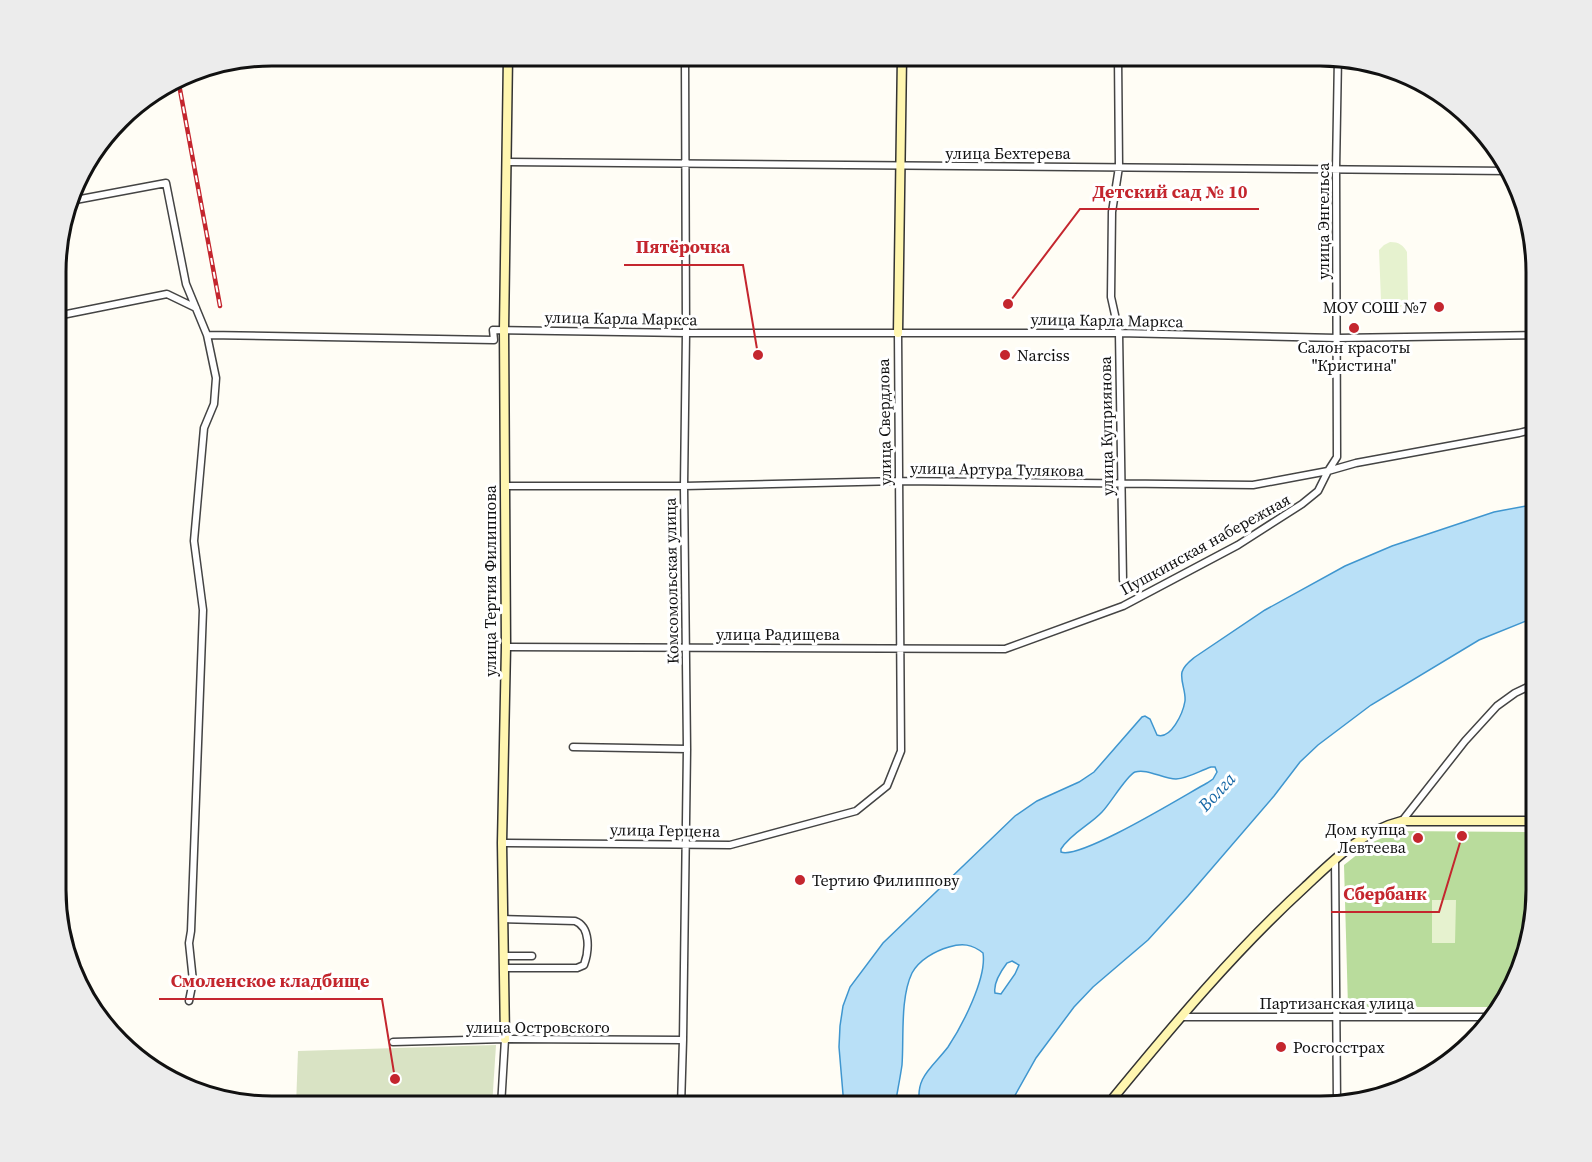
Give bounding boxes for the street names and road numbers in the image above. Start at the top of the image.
street label: улица Бехтерева [945,142,1072,164]
street label: улица Энгельса [1312,162,1334,279]
street label: улица Карла Маркса [544,306,698,330]
street label: улица Карла Маркса [1030,308,1184,332]
street label: улица Куприянова [1094,355,1118,496]
street label: улица Свердлова [872,357,896,486]
street label: улица Артура Тулякова [910,456,1085,482]
street label: улица Тертия Филиппова [479,484,501,677]
street label: Пушкинская набережная [1116,488,1294,600]
street label: Комсомольская улица [659,497,683,664]
street label: улица Радищева [716,623,841,645]
street label: улица Герцена [610,818,721,842]
street label: Партизанская улица [1260,992,1415,1014]
street label: улица Островского [466,1016,610,1038]

